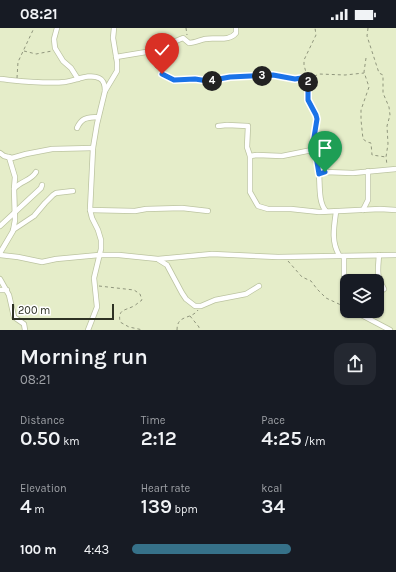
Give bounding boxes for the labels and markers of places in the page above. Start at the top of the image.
pin [145,33,179,74]
pin: 3 [252,66,272,86]
pin: 4 [202,71,222,91]
pin: 2 [298,72,318,92]
pin [308,131,342,172]

